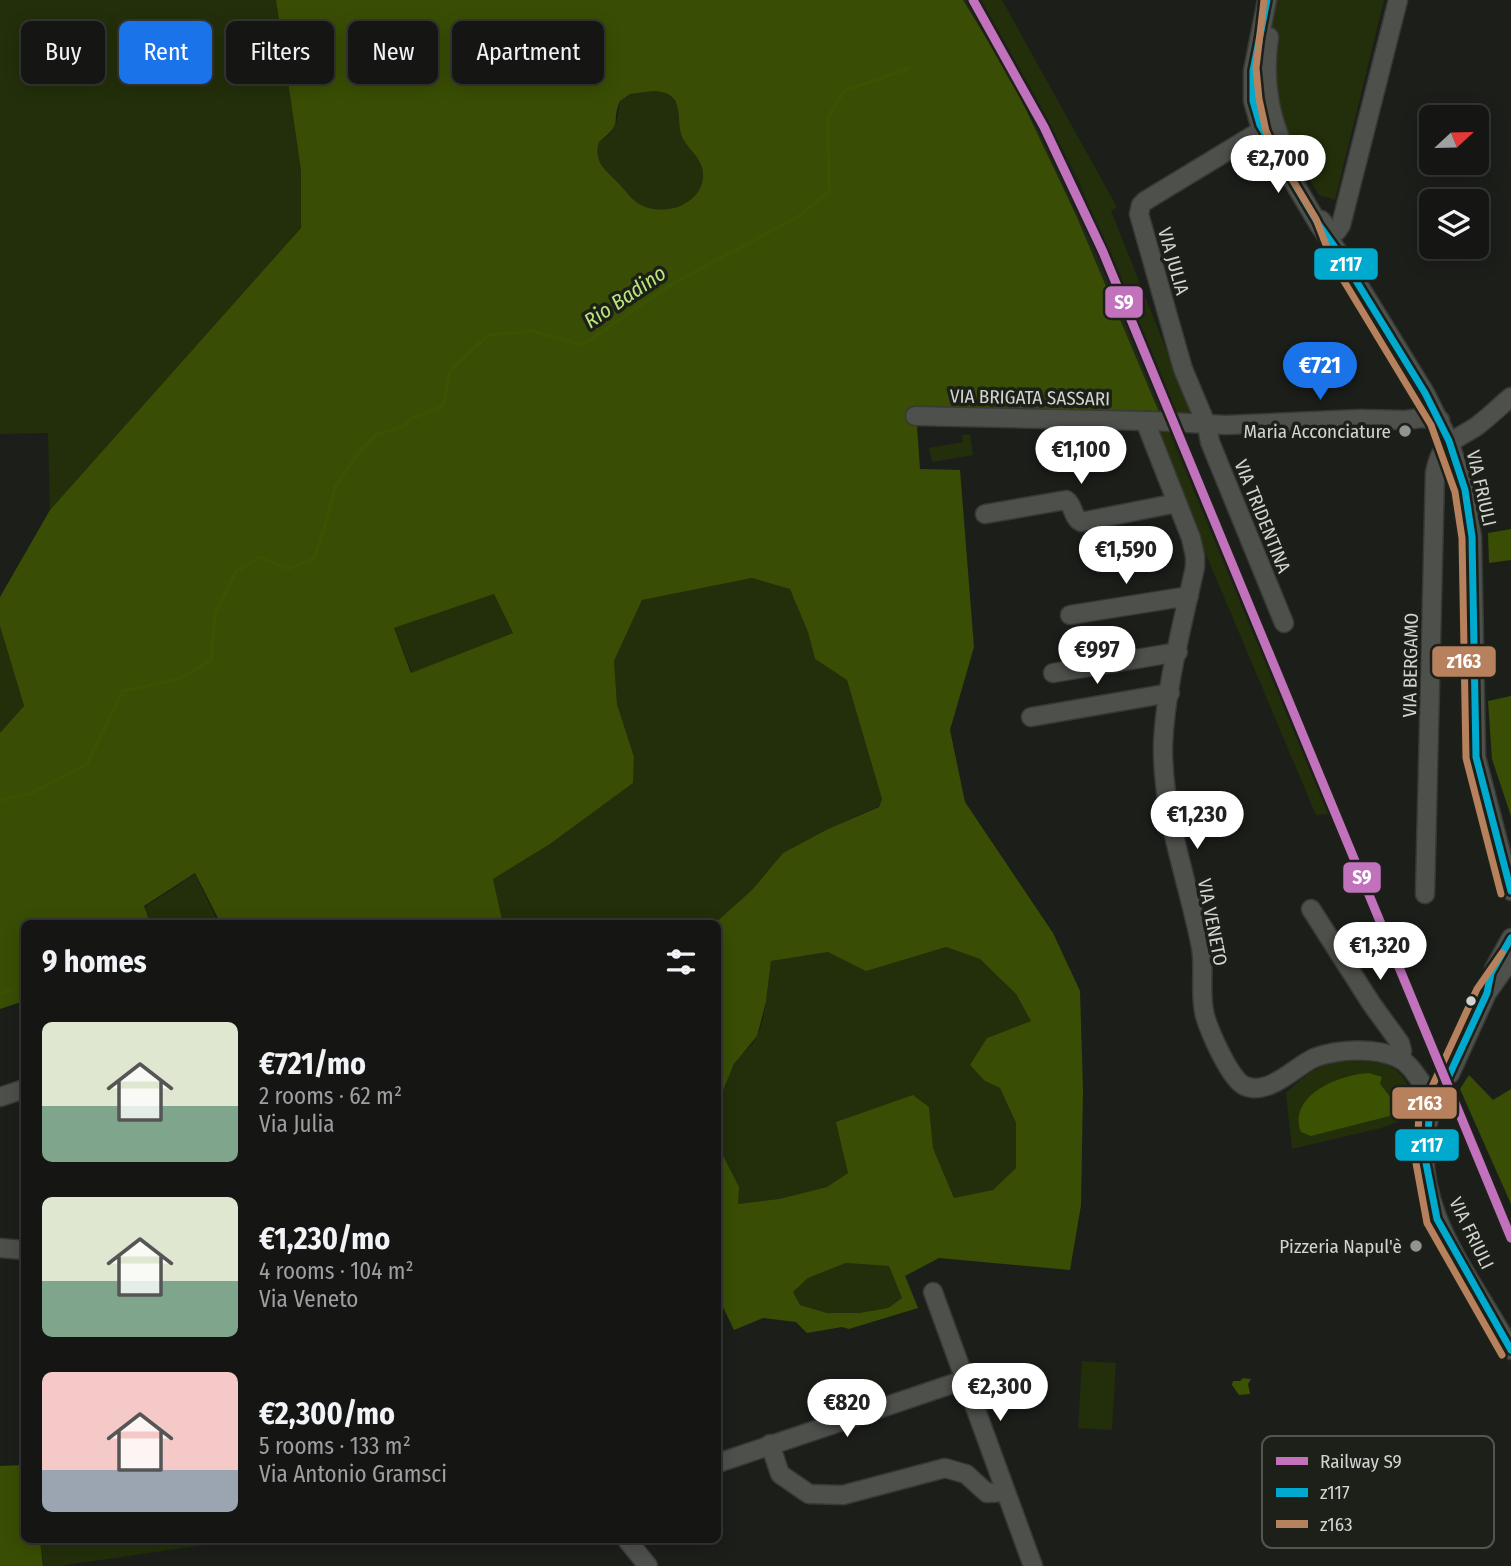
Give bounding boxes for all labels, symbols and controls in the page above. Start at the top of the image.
chip: Buy [21,21,105,84]
chip: Rent [119,21,212,84]
chip: Filters [226,21,334,84]
chip: New [348,21,438,84]
chip: Apartment [452,21,604,84]
north arrow [1419,105,1489,175]
map controls [1419,105,1489,259]
pin: €2,700 [1221,136,1335,195]
text: €2,700 [1247,144,1309,172]
button: layers [1419,189,1489,259]
street label: VIA JULIA [1153,225,1194,297]
line badge: z117 [1313,247,1379,281]
text: z117 [1330,253,1362,276]
water label: Rio Badino [579,260,671,334]
line badge: S9 [1104,285,1144,319]
text: S9 [1114,291,1134,314]
pin: €721 [1279,342,1361,402]
text: €721 [1299,351,1341,379]
street label: VIA BRIGATA SASSARI [950,385,1110,410]
place label: Maria Acconciature [1244,420,1391,443]
marker: Maria Acconciature [1397,423,1413,439]
pin: €1,100 [1024,426,1138,486]
text: €1,100 [1051,435,1111,463]
street label: VIA FRIULI [1462,448,1501,528]
street label: VIA TRIDENTINA [1229,456,1296,576]
pin: €1,590 [1069,526,1183,586]
text: €1,590 [1095,535,1157,563]
street label: VIA BERGAMO [1398,612,1423,718]
pin: €997 [1056,626,1138,686]
text: €997 [1074,635,1120,663]
line badge: z163 [1431,645,1497,678]
text: z163 [1447,650,1481,673]
pin: €1,230 [1140,792,1254,851]
text: €1,230 [1167,800,1227,828]
line badge: S9 [1342,861,1382,894]
text: S9 [1352,866,1372,889]
street label: VIA VENETO [1193,877,1232,968]
pin: €1,320 [1323,922,1437,982]
text: €1,320 [1350,931,1410,959]
icon: filters [662,943,700,981]
text: 9 homes [42,944,147,980]
unlabelled marker [1464,994,1478,1008]
text: €721/mo [259,1046,366,1082]
icon: home [98,1050,182,1134]
text: 2 rooms · 62 m² [259,1082,402,1110]
line badge: z163 [1391,1086,1458,1120]
text: z163 [1408,1092,1442,1115]
text: Via Julia [259,1110,335,1138]
line badge: z117 [1394,1128,1460,1162]
text: z117 [1411,1134,1443,1157]
street label: VIA FRIULI [1444,1193,1499,1273]
text: €1,230/mo [259,1221,390,1257]
icon: home [98,1225,182,1309]
place label: Pizzeria Napul'è [1279,1235,1402,1258]
marker: Pizzeria Napul'è [1408,1238,1424,1254]
text: 4 rooms · 104 m² [259,1257,414,1285]
text: Via Veneto [259,1285,358,1313]
pin: €2,300 [943,1364,1057,1423]
text: €2,300 [968,1372,1032,1400]
pin: €820 [806,1380,888,1439]
text: €820 [823,1388,871,1416]
text: €2,300/mo [259,1396,395,1432]
icon: home [98,1400,182,1484]
text: 5 rooms · 133 m² [259,1432,411,1460]
legend [1262,1436,1494,1548]
text: Railway S9 [1320,1450,1402,1473]
text: Via Antonio Gramsci [259,1460,447,1488]
text: z117 [1320,1481,1350,1504]
text: z163 [1320,1513,1353,1536]

